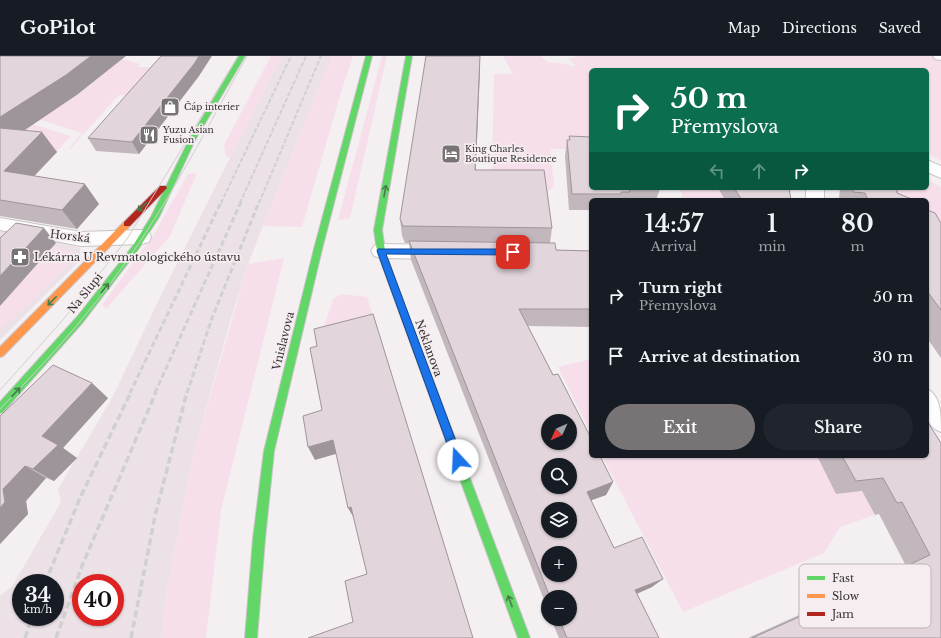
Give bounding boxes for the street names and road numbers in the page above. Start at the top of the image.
street label: Horská [49,227,92,246]
street label: Na Slupi [64,270,106,316]
street label: Vnislavova [269,309,297,373]
street label: Neklanova [412,318,446,379]

